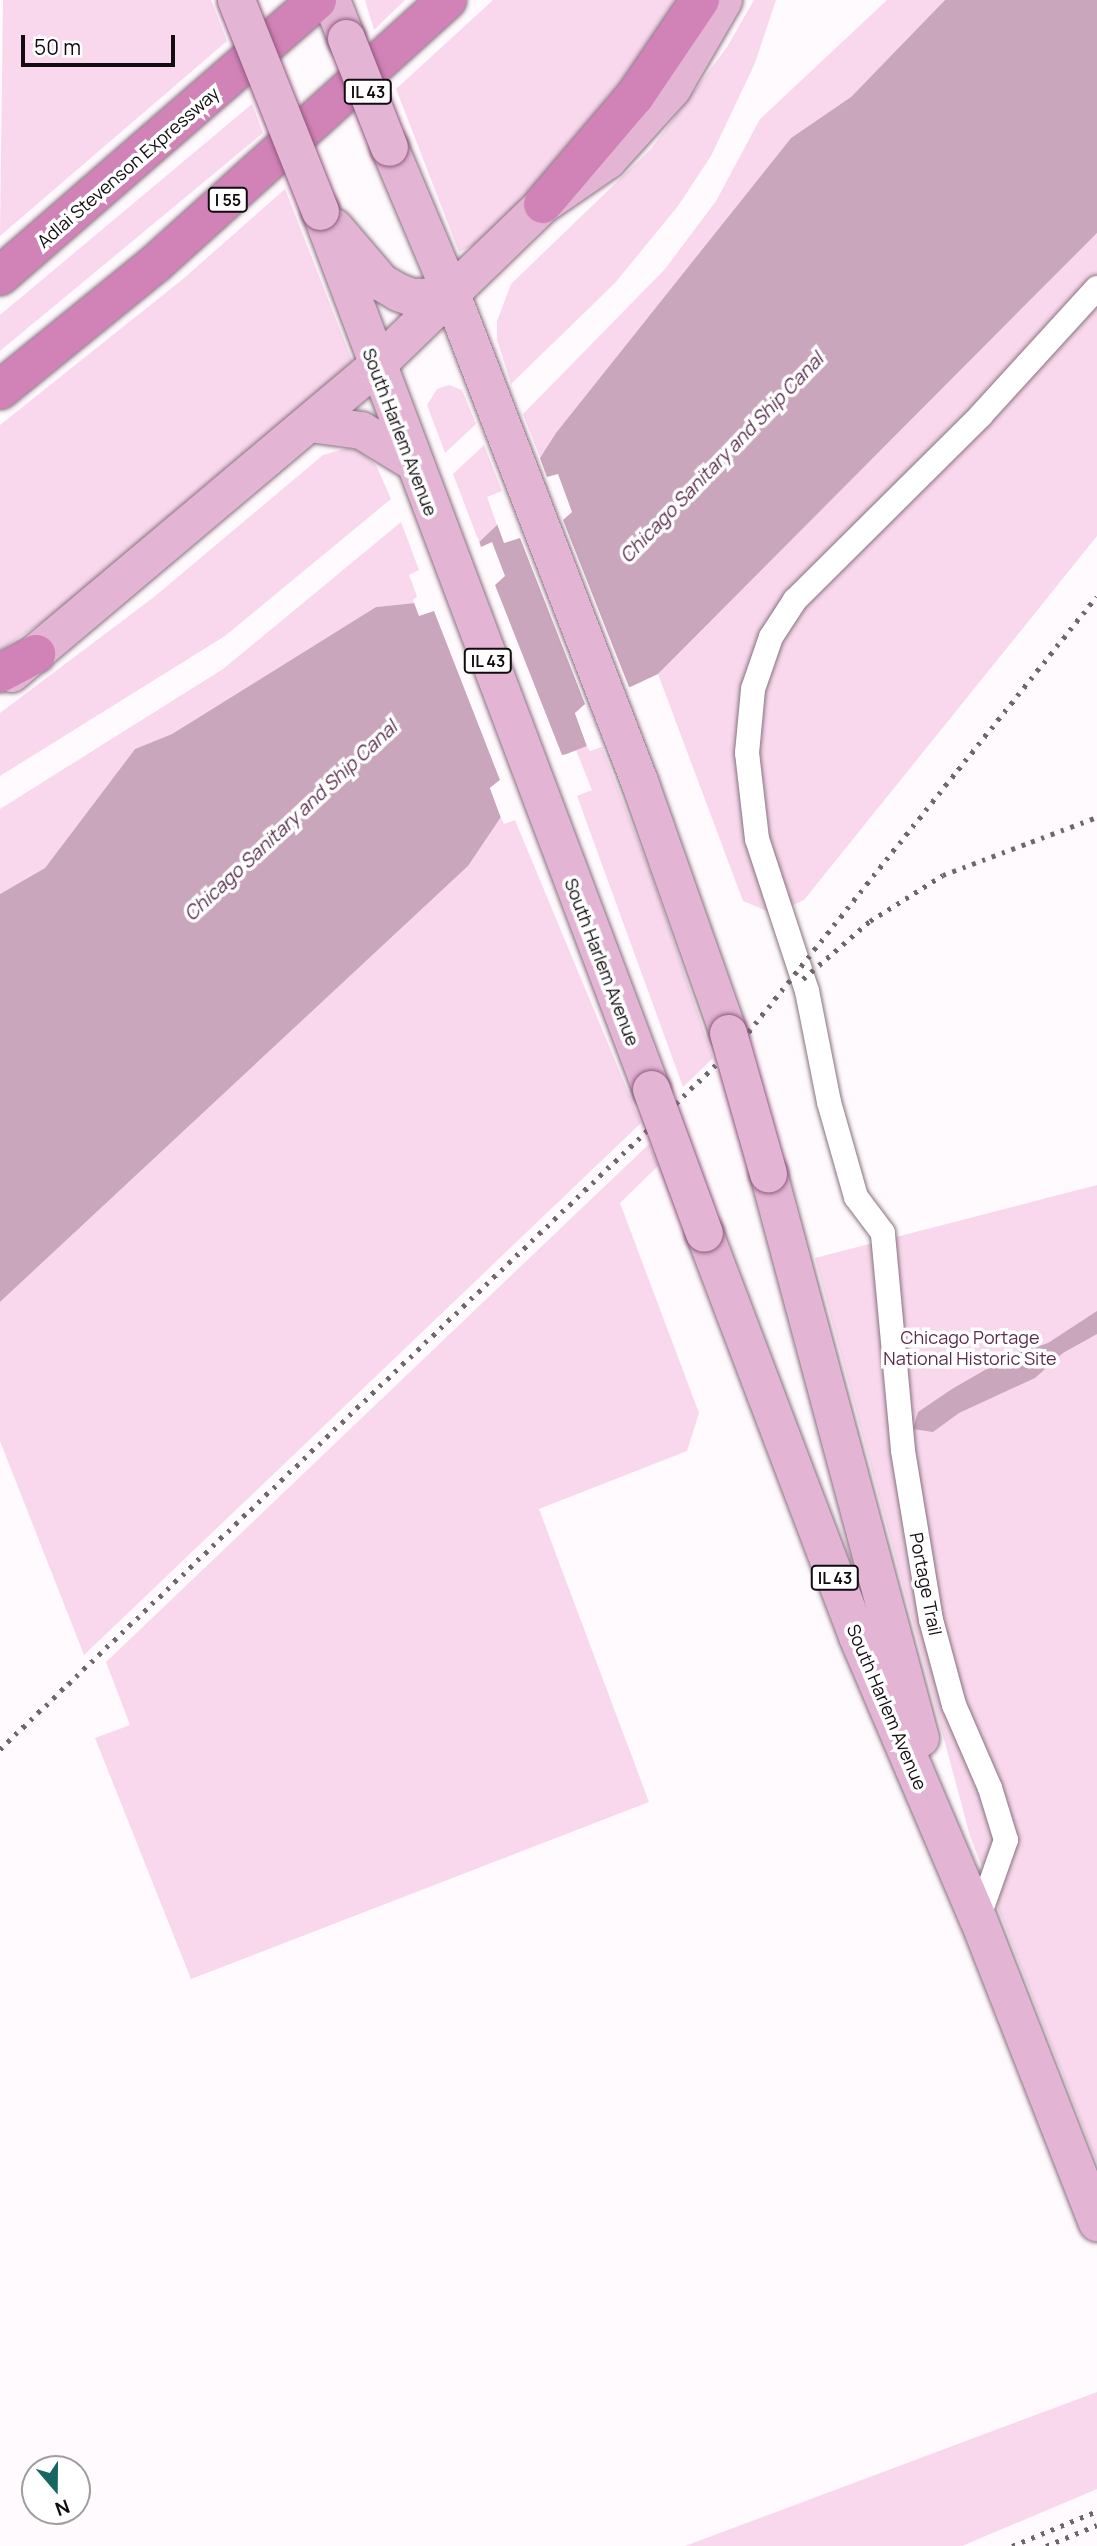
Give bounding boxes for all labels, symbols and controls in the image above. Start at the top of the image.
scale bar [24,21,178,65]
text: 50 m [34,33,81,61]
road number: IL 43 [342,80,394,104]
street label: Adlai Stevenson Expressway [33,82,223,252]
road number: I 55 [207,188,249,212]
street label: South Harlem Avenue [358,345,442,519]
water label: Chicago Sanitary and Ship Canal [615,348,829,568]
road number: IL 43 [462,648,514,674]
water label: Chicago Sanitary and Ship Canal [180,716,402,926]
street label: South Harlem Avenue [560,875,644,1049]
park label: Chicago Portage National Historic Site [883,1327,1057,1370]
street label: Portage Trail [905,1531,947,1637]
road number: IL 43 [809,1566,861,1590]
street label: South Harlem Avenue [842,1621,932,1793]
north arrow [21,2455,91,2525]
text: N [52,2493,73,2522]

